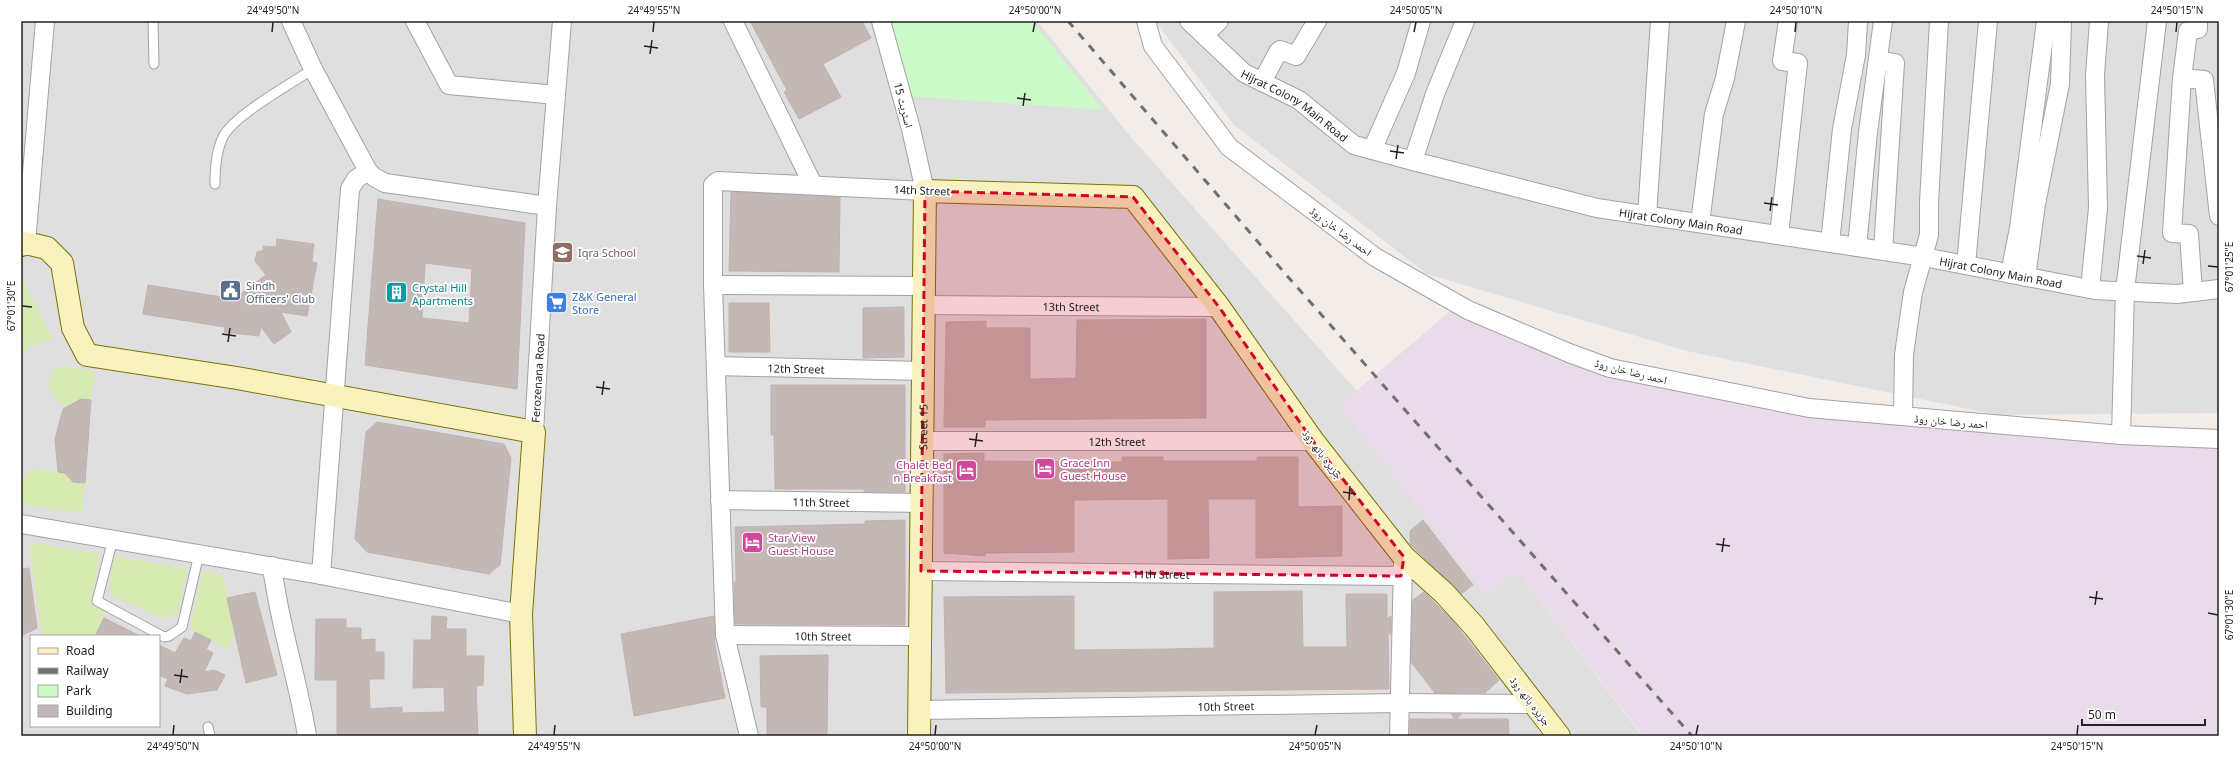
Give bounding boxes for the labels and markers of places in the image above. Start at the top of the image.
school or university icon: Iqra School [549,239,575,265]
place label: Iqra School [578,245,636,260]
public building icon: Sindh Officers' Club [217,278,243,304]
place label: Sindh Officers' Club [246,278,315,306]
building icon: Crystal Hill Apartments [384,280,410,306]
place label: Crystal Hill Apartments [412,280,473,308]
supermarket icon: Z&K General Store [543,289,569,315]
place label: Z&K General Store [572,289,637,317]
hotel icon: Grace Inn Guest House [1031,455,1057,481]
place label: Grace Inn Guest House [1060,455,1126,483]
place label: Chalet Bed n Breakfast [893,457,952,485]
hotel icon: Chalet Bed n Breakfast [954,457,980,483]
hotel icon: Star View Guest House [739,530,765,556]
place label: Star View Guest House [768,530,834,558]

